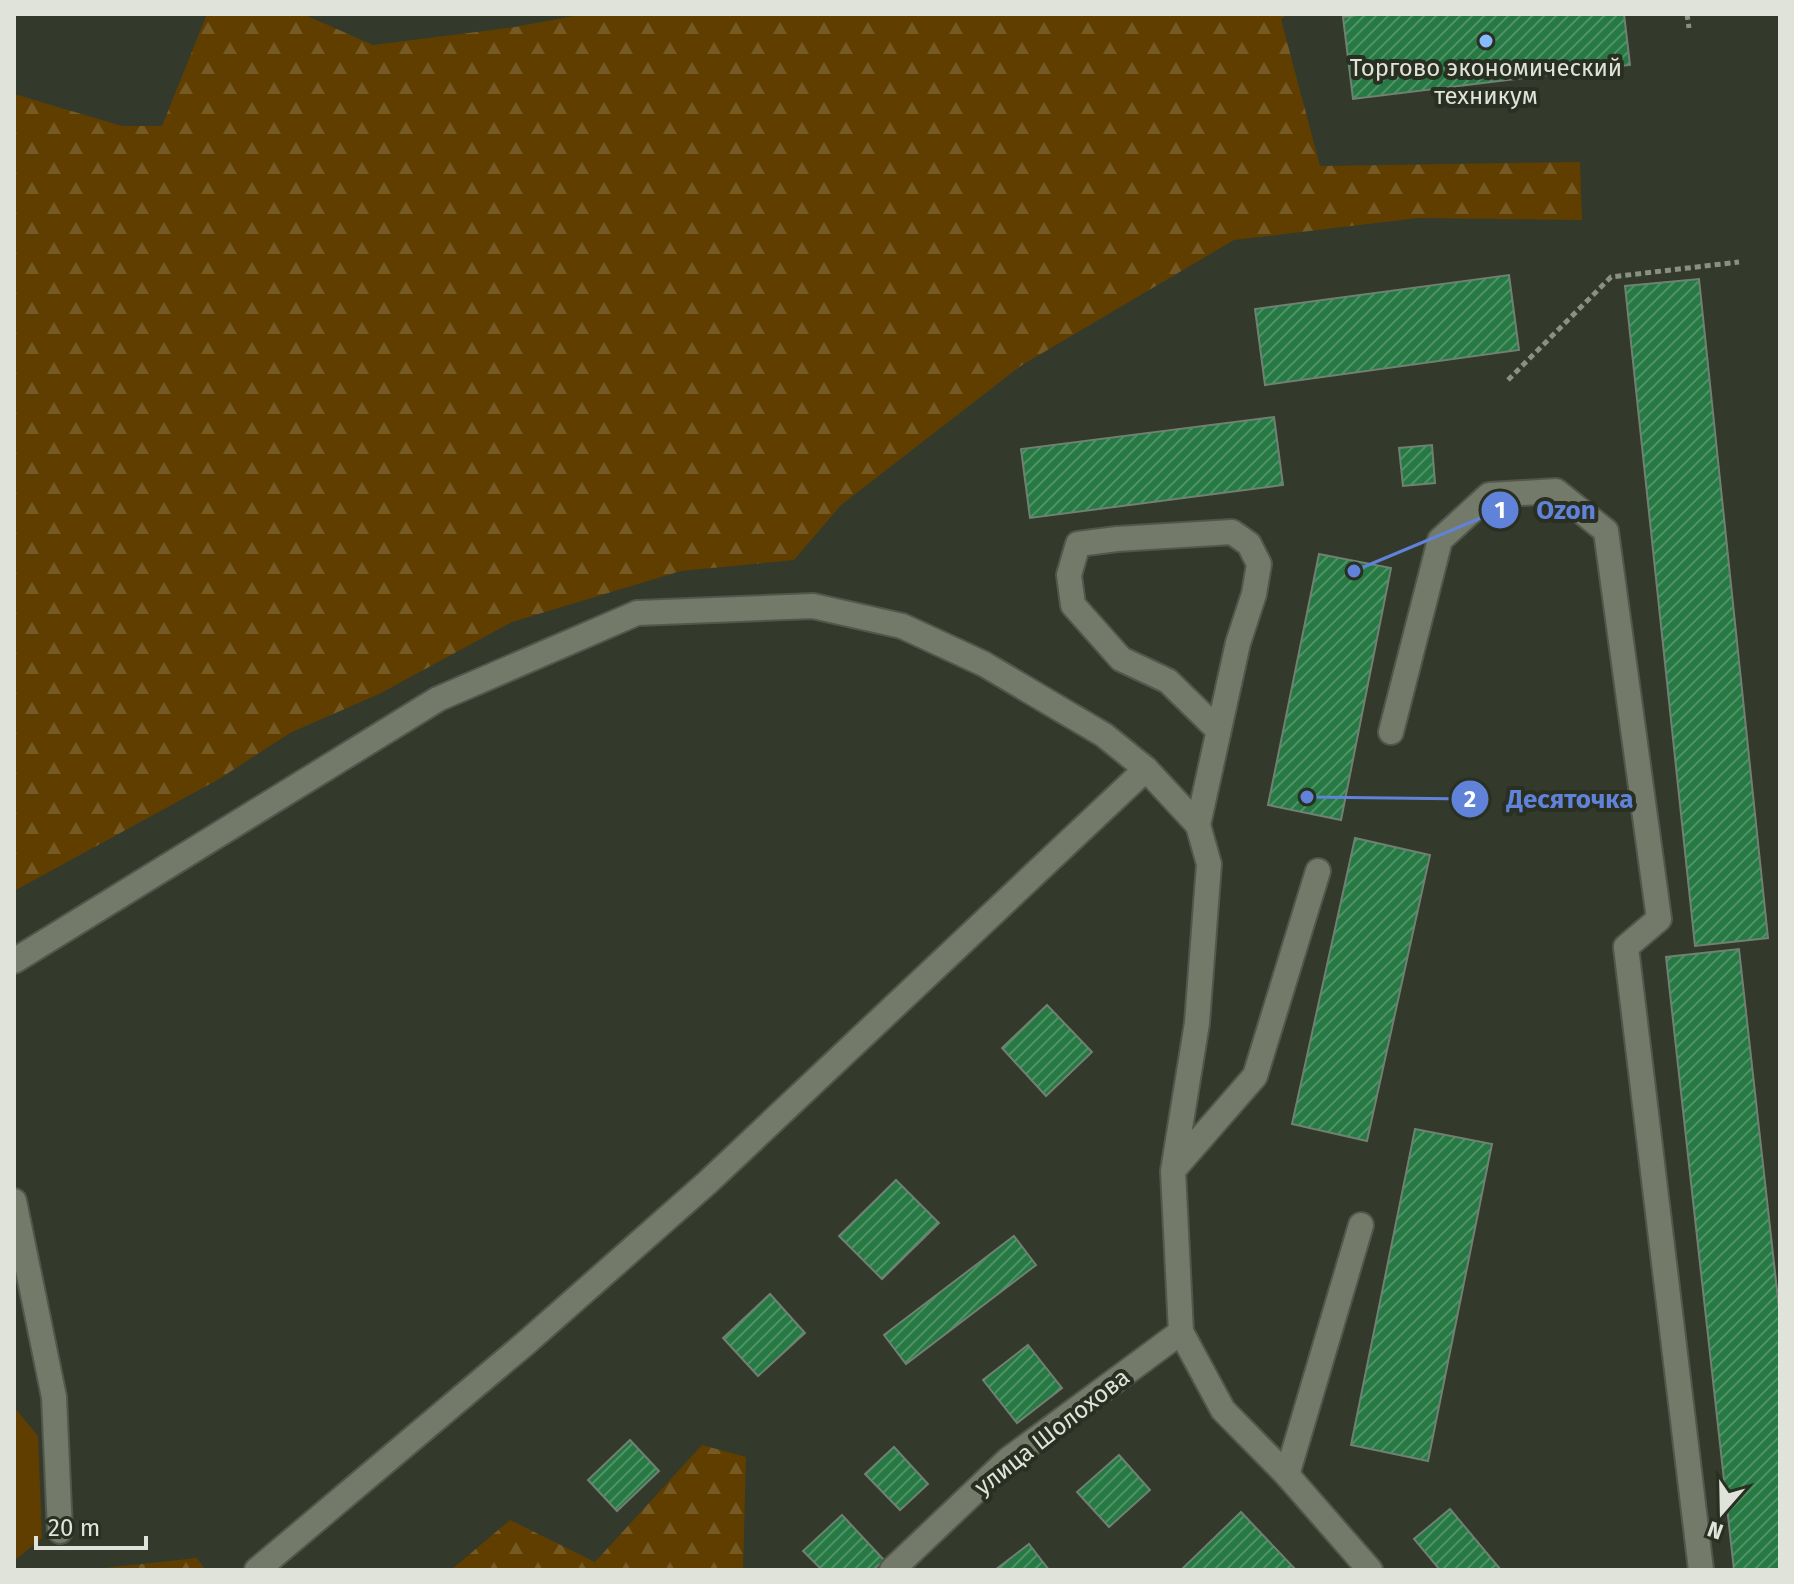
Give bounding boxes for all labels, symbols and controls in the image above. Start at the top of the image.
marker: Торгово экономический техникум [1477,32,1495,50]
place label: Торгово экономический техникум [1350,54,1622,110]
callout: Ozon [1480,485,1612,535]
text: Ozon [1536,495,1596,526]
text: 1 [1494,496,1506,524]
callout: Десяточка [1450,774,1649,824]
text: Десяточка [1506,784,1633,815]
text: 2 [1464,785,1476,813]
street label: улица Шолохова [969,1363,1135,1501]
north arrow [1682,1472,1762,1552]
scale bar [36,1500,146,1550]
text: 20 m [48,1514,100,1542]
text: N [1704,1515,1727,1546]

